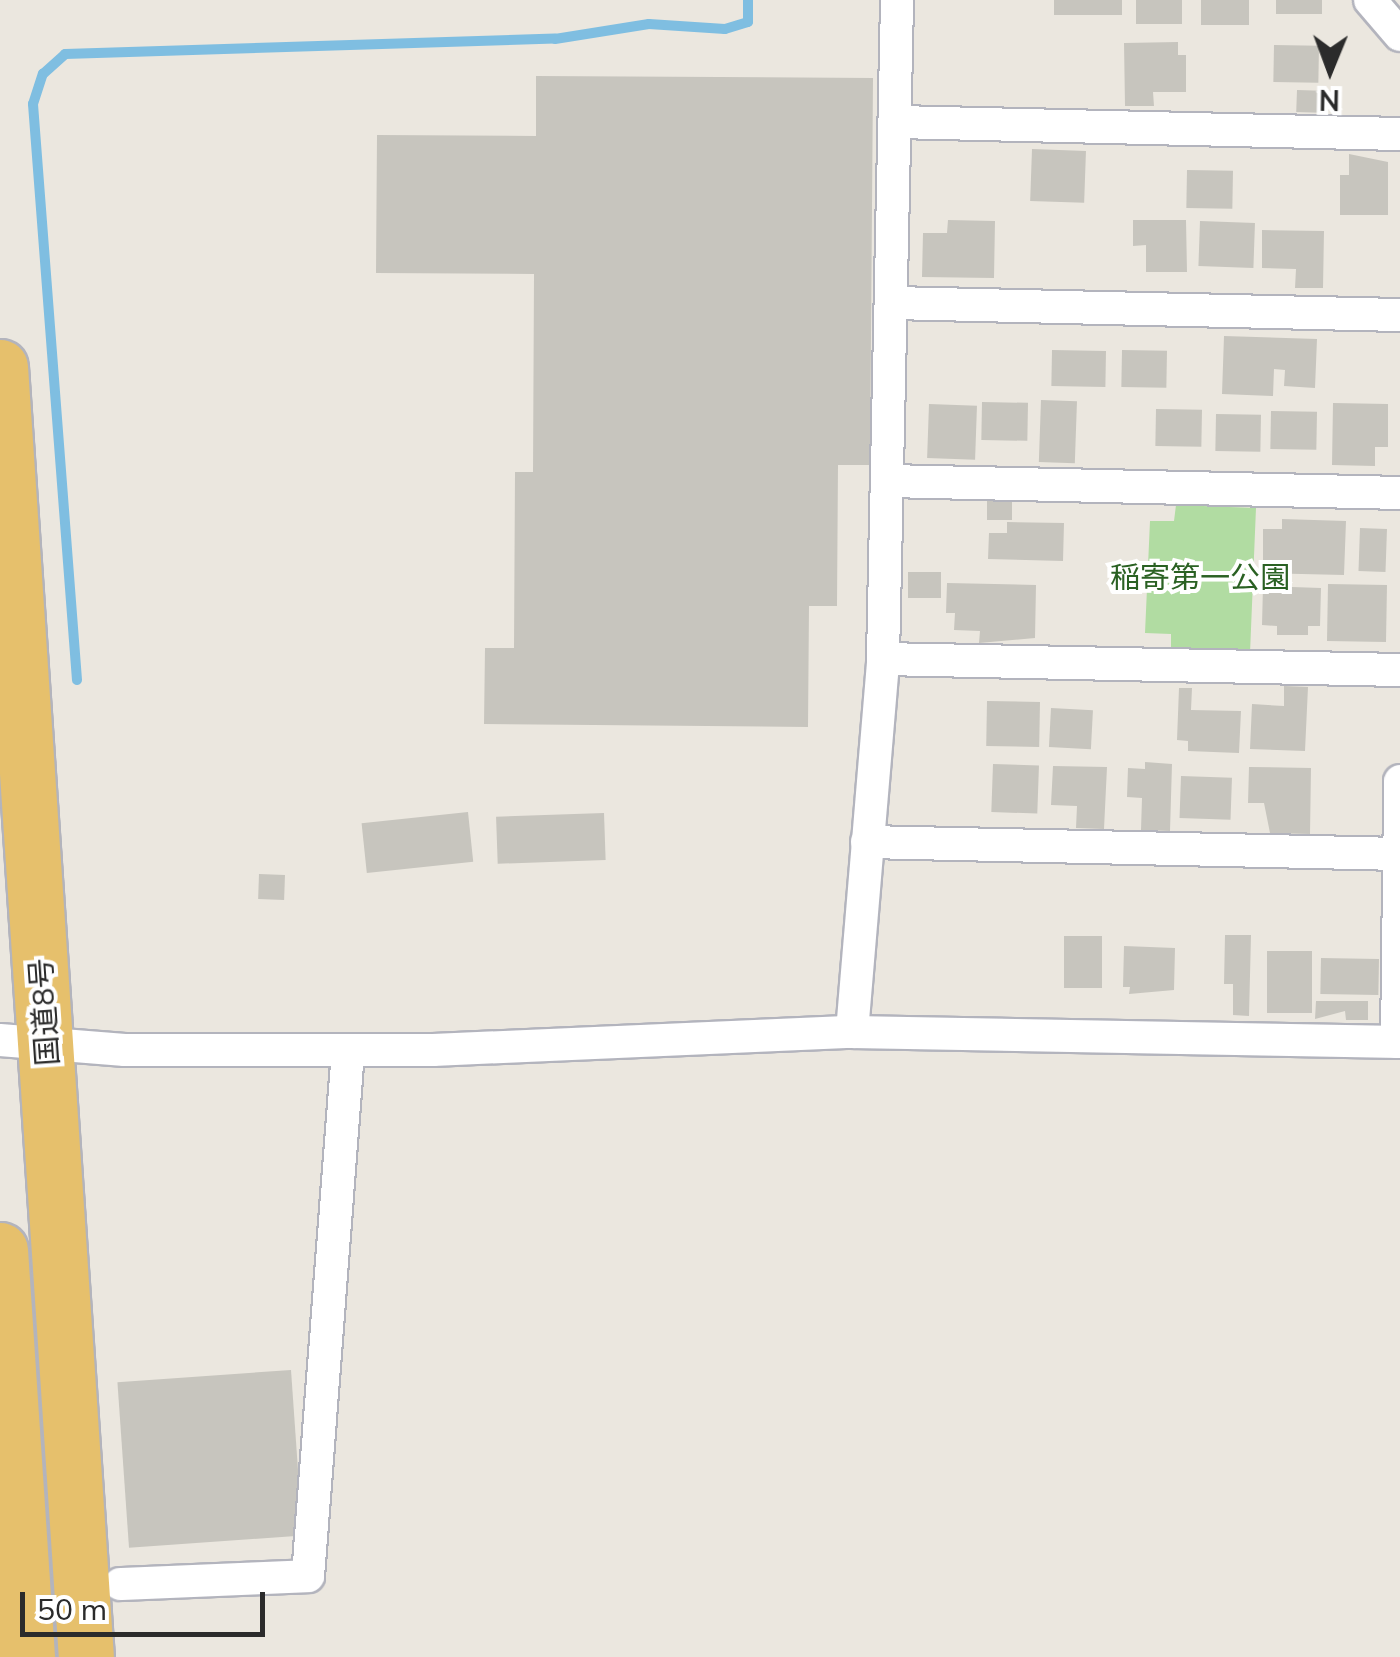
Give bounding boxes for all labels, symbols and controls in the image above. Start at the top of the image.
north arrow [1280,20,1380,120]
text: N [1319,83,1340,118]
park label: 稲寄第一公園 [1110,559,1290,595]
street label: 国道8号 [22,957,66,1067]
scale bar [25,1572,270,1634]
text: 50 m [37,1590,107,1628]

